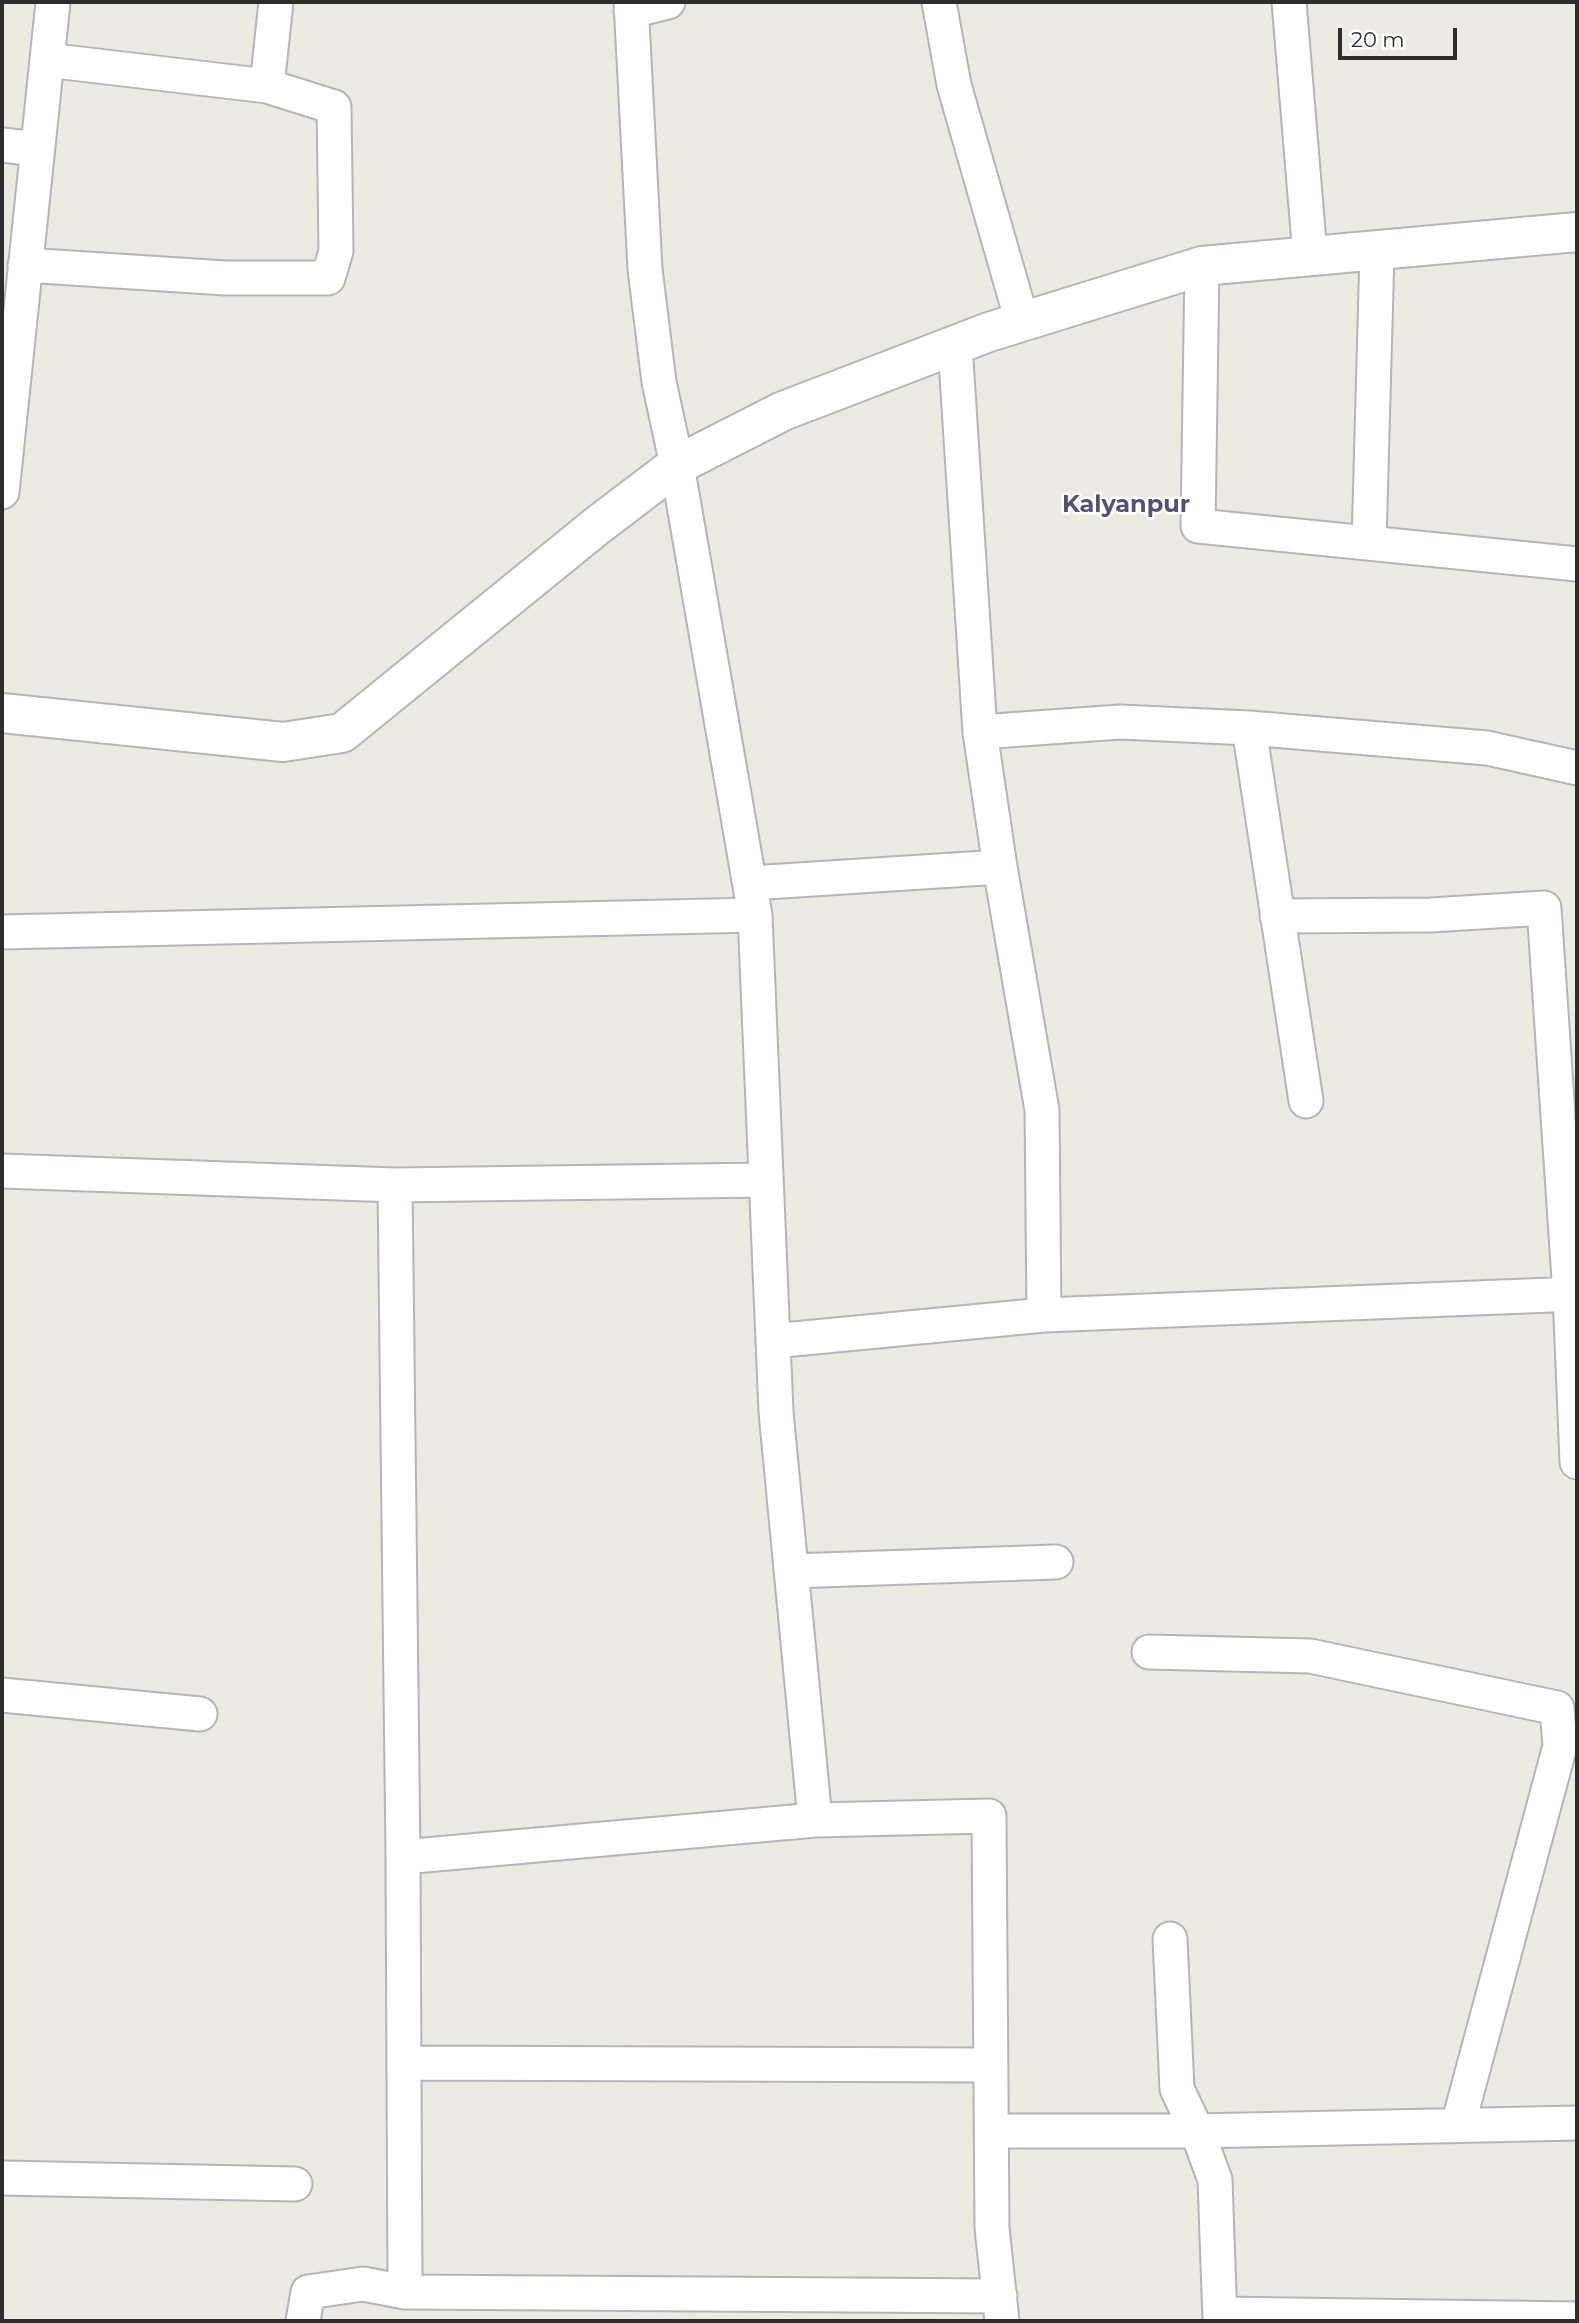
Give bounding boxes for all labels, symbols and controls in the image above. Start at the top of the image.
scale bar [1341,14,1460,58]
text: 20 m [1351,27,1405,52]
district label: Kalyanpur [1062,491,1190,519]

